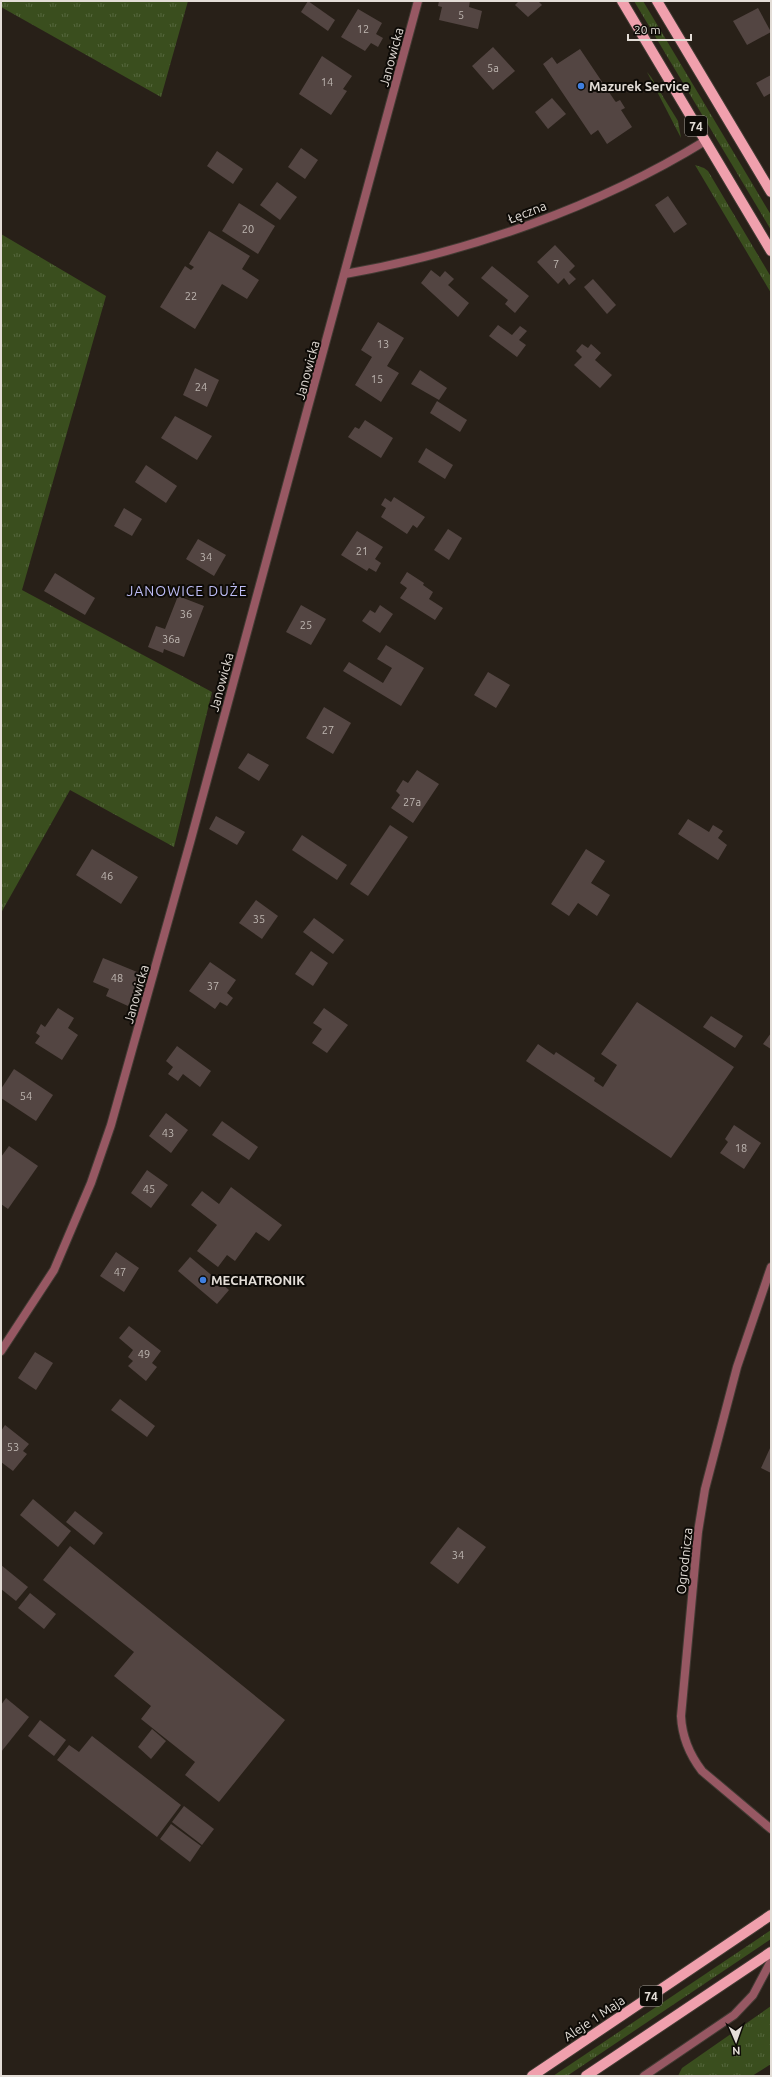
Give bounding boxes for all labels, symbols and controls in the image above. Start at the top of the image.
house number: 5 [458,9,464,21]
scale bar [628,16,691,42]
house number: 12 [357,23,369,35]
text: 20 m [634,23,661,36]
street label: Janowicka [376,26,406,88]
house number: 5a [487,62,499,74]
house number: 14 [321,76,333,88]
place label: Mazurek Service [589,79,689,93]
marker: Mazurek Service [576,81,586,91]
road number: 74 [685,116,707,136]
street label: Łęczna [506,198,548,226]
house number: 20 [242,223,254,235]
house number: 7 [553,258,559,270]
house number: 22 [185,290,197,302]
house number: 13 [377,338,389,350]
street label: Janowicka [292,339,322,401]
house number: 15 [371,373,383,385]
house number: 24 [195,381,207,393]
house number: 21 [356,545,368,557]
house number: 34 [200,551,212,563]
district label: JANOWICE DUŻE [126,583,248,599]
house number: 36 [180,608,192,620]
house number: 25 [300,619,312,631]
house number: 36a [162,633,180,645]
street label: Janowicka [206,651,236,713]
house number: 27 [322,724,334,736]
house number: 27a [403,796,421,808]
house number: 46 [101,870,113,882]
house number: 35 [253,913,265,925]
street label: Janowicka [121,963,151,1025]
house number: 48 [111,972,123,984]
house number: 37 [207,980,219,992]
house number: 54 [20,1090,32,1102]
house number: 43 [162,1127,174,1139]
house number: 18 [735,1142,747,1154]
house number: 45 [143,1183,155,1195]
house number: 47 [114,1266,126,1278]
place label: MECHATRONIK [211,1273,305,1287]
marker: MECHATRONIK [198,1275,208,1285]
house number: 49 [138,1348,150,1360]
house number: 53 [7,1441,19,1453]
street label: Ogrodnicza [674,1527,694,1595]
house number: 34 [452,1549,464,1561]
road number: 74 [640,1986,662,2006]
street label: Aleje 1 Maja [561,1992,627,2044]
north arrow [716,2021,756,2061]
text: N [732,2045,741,2057]

